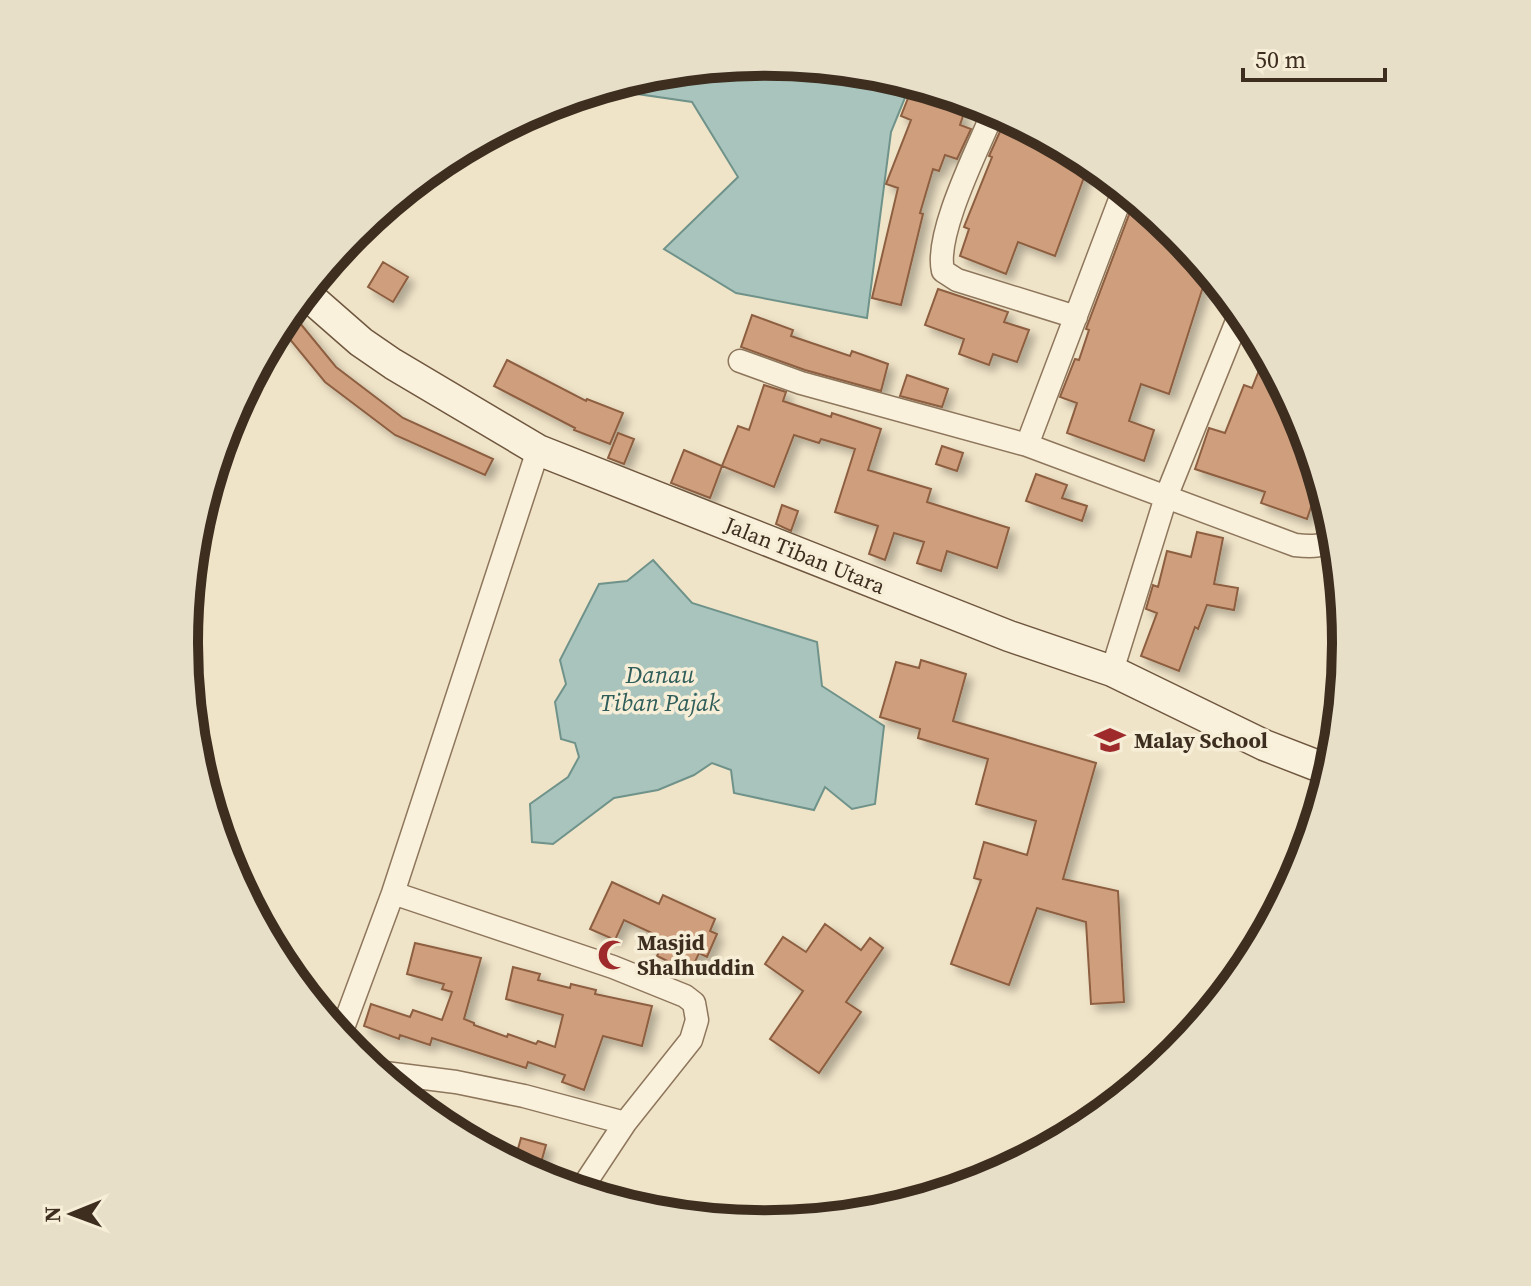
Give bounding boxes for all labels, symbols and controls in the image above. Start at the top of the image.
scale bar [1243,32,1385,82]
text: 50 m [1255,43,1306,76]
street label: Jalan Tiban Utara [719,509,890,601]
water label: Danau Tiban Pajak [600,658,721,719]
school or university icon: Malay School [1093,723,1127,757]
place label: Malay School [1134,725,1268,755]
place label: Masjid Shalhuddin [637,927,755,982]
mosque icon: Masjid Shalhuddin [596,938,630,972]
north arrow [32,1174,112,1254]
text: N [37,1206,67,1223]

